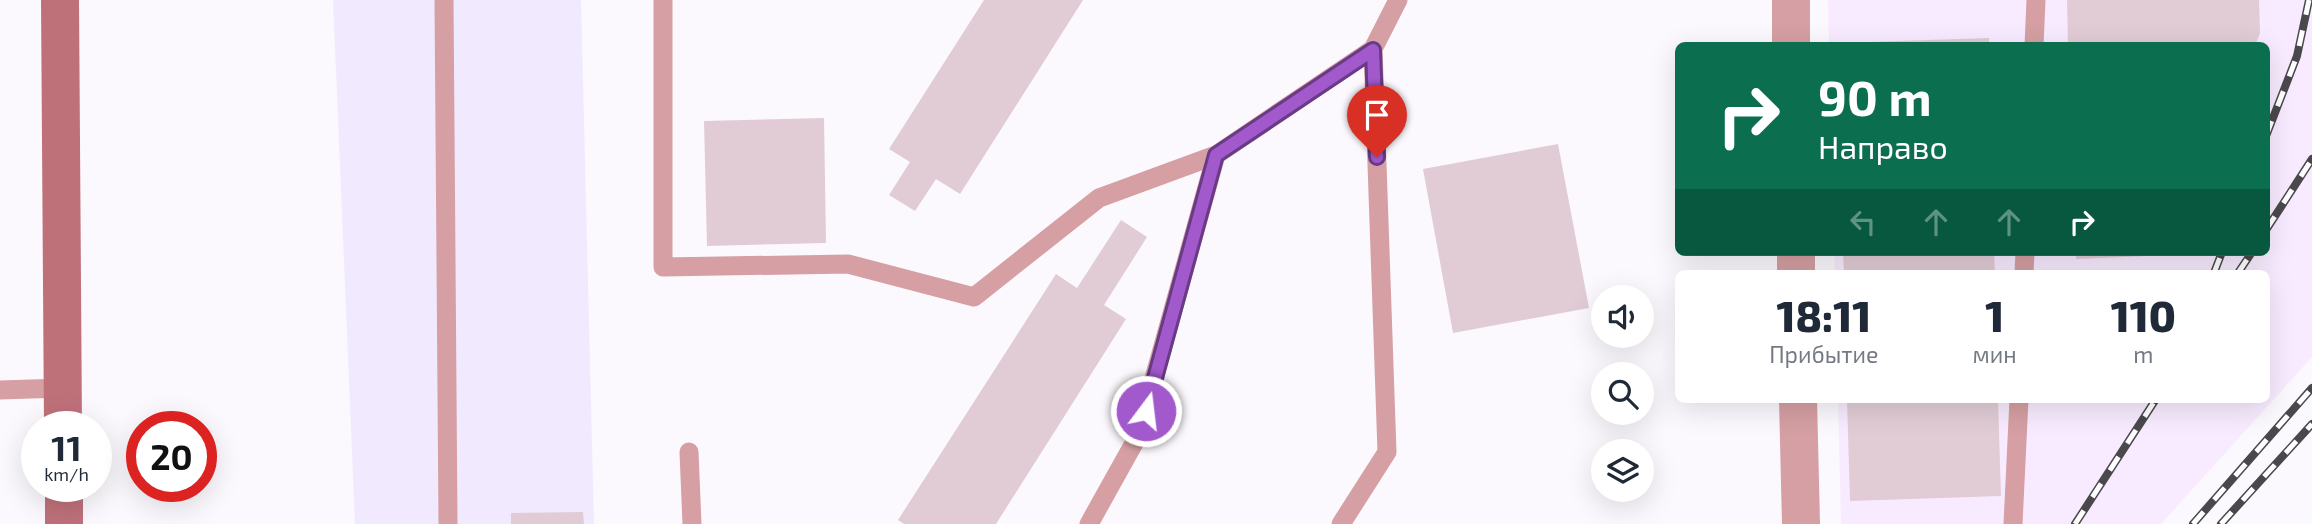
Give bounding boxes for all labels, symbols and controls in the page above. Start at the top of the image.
text: 90 m [1818,67,1932,126]
icon: right [1703,70,1794,161]
pin [1347,85,1407,157]
icon: arrive [1358,96,1396,134]
text: Направо [1818,127,1948,165]
icon: left [1844,203,1882,241]
icon: ahead [1917,203,1955,241]
icon: ahead [1990,203,2028,241]
icon: right [2063,203,2101,241]
map controls [1591,285,1654,502]
button: sound [1591,285,1654,348]
text: 18:11 [1776,290,1871,340]
text: 1 [1985,290,2004,340]
text: 110 [2111,290,2176,340]
text: Прибытие [1769,340,1878,368]
text: мин [1973,340,2017,368]
text: m [2133,340,2153,368]
button: search [1591,362,1654,425]
position arrow [1109,374,1183,448]
speed limit sign: 20 [126,411,217,502]
text: 11 [51,426,82,468]
button: layers [1591,439,1654,502]
text: km/h [44,463,89,485]

